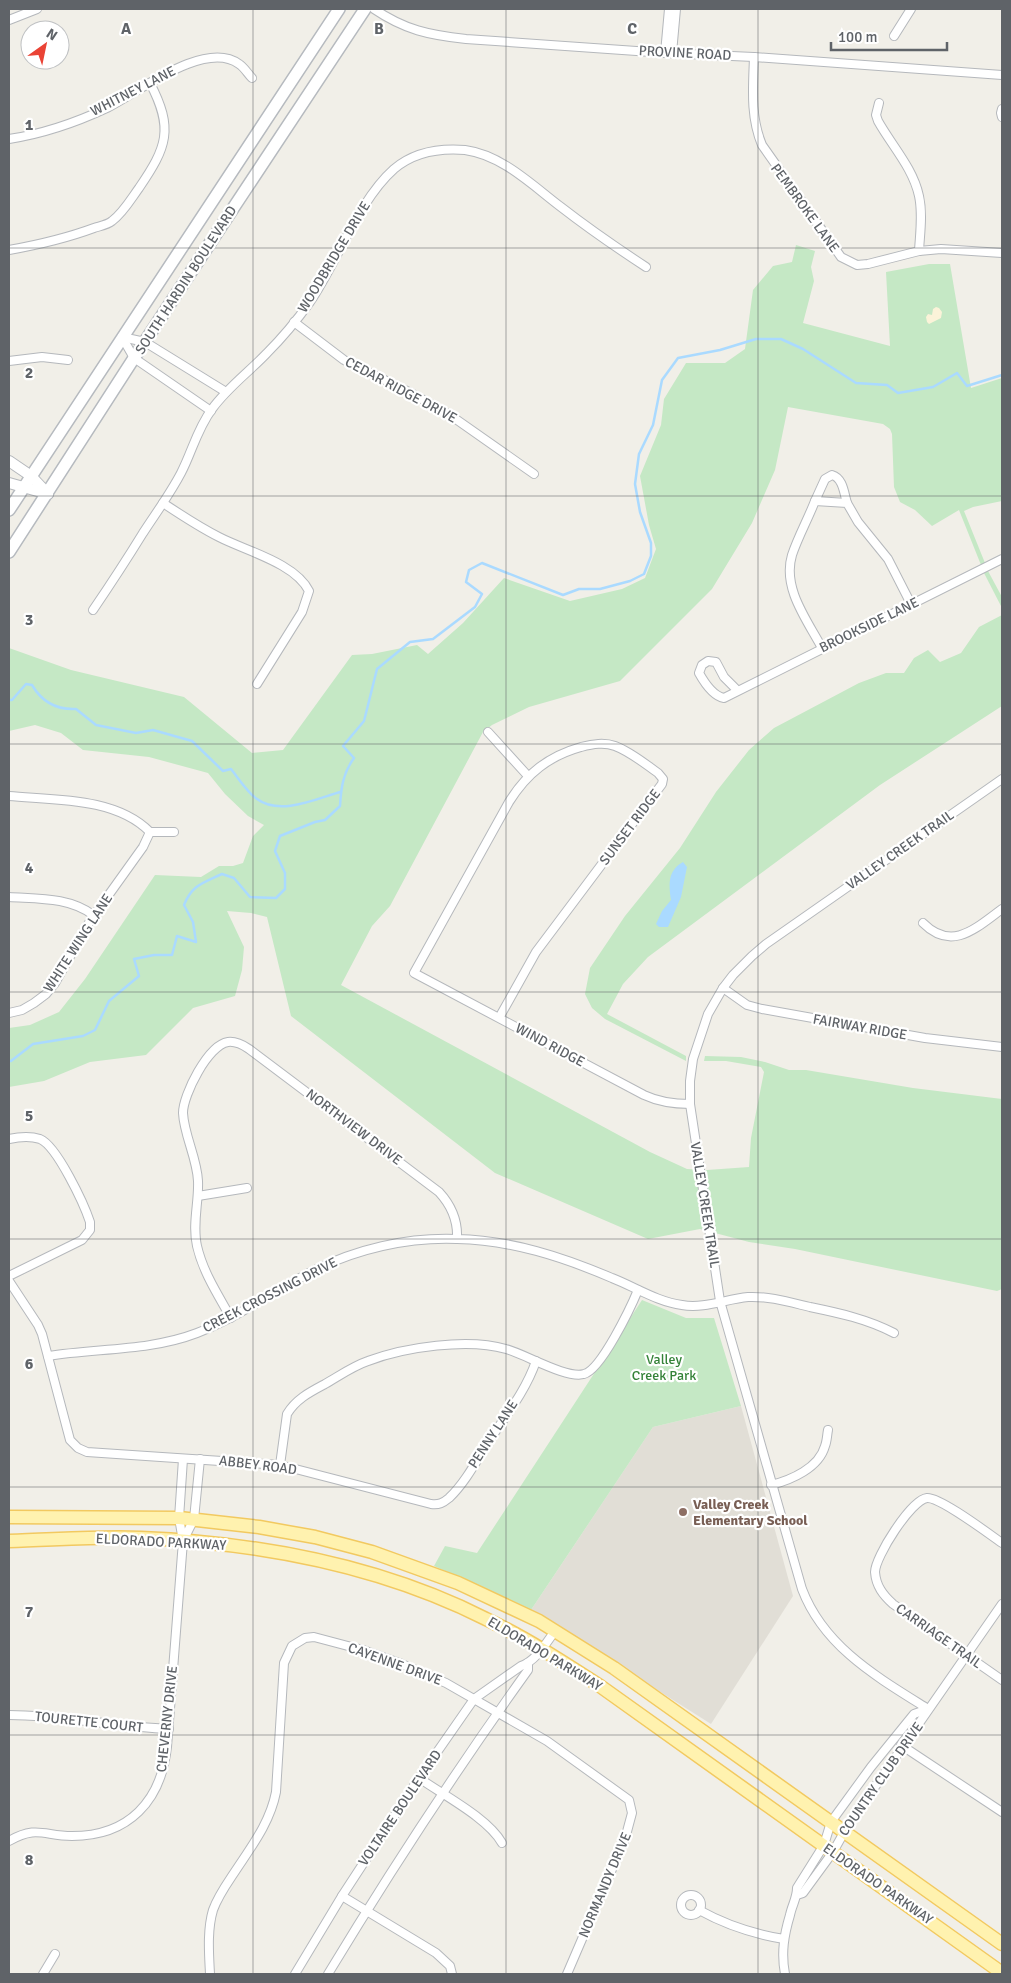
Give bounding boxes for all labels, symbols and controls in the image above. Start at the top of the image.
text: A [121,19,132,39]
text: B [374,19,384,39]
text: C [627,19,637,39]
north arrow [20,20,70,70]
scale bar [831,20,947,52]
text: N [43,25,61,44]
text: 100 m [838,28,878,46]
street label: PROVINE ROAD [638,42,732,64]
street label: WHITNEY LANE [88,62,178,120]
text: 1 [25,115,34,135]
street label: PEMBROKE LANE [767,160,843,256]
street label: WOODBRIDGE DRIVE [294,198,374,316]
street label: SOUTH HARDIN BOULEVARD [132,203,240,357]
street label: CEDAR RIDGE DRIVE [342,353,460,427]
text: 2 [25,363,33,383]
street label: BROOKSIDE LANE [816,594,922,656]
text: 3 [25,610,33,630]
street label: SUNSET RIDGE [596,786,664,868]
street label: VALLEY CREEK TRAIL [843,806,957,894]
text: 4 [25,858,34,878]
street label: WHITE WING LANE [40,890,116,995]
street label: FAIRWAY RIDGE [812,1010,909,1044]
street label: WIND RIDGE [512,1020,588,1070]
street label: NORTHVIEW DRIVE [303,1085,405,1169]
text: 5 [25,1106,33,1126]
street label: VALLEY CREEK TRAIL [687,1141,723,1269]
street label: CREEK CROSSING DRIVE [200,1254,340,1336]
park label: Valley Creek Park [632,1351,696,1384]
text: 6 [25,1354,34,1374]
street label: PENNY LANE [465,1397,521,1471]
street label: ABBEY ROAD [218,1452,298,1478]
place label: Valley Creek Elementary School [693,1496,808,1529]
marker: Valley Creek Elementary School [677,1506,689,1518]
street label: ELDORADO PARKWAY [95,1530,227,1554]
street label: CARRIAGE TRAIL [893,1600,985,1672]
text: 7 [25,1602,34,1622]
street label: ELDORADO PARKWAY [485,1613,605,1695]
street label: CAYENNE DRIVE [346,1639,444,1689]
street label: CHEVERNY DRIVE [153,1665,181,1773]
street label: TOURETTE COURT [34,1708,144,1736]
street label: COUNTRY CLUB DRIVE [835,1719,927,1839]
street label: VOLTAIRE BOULEVARD [355,1747,445,1869]
street label: NORMANDY DRIVE [575,1830,635,1940]
street label: ELDORADO PARKWAY [820,1840,936,1928]
text: 8 [25,1850,34,1870]

